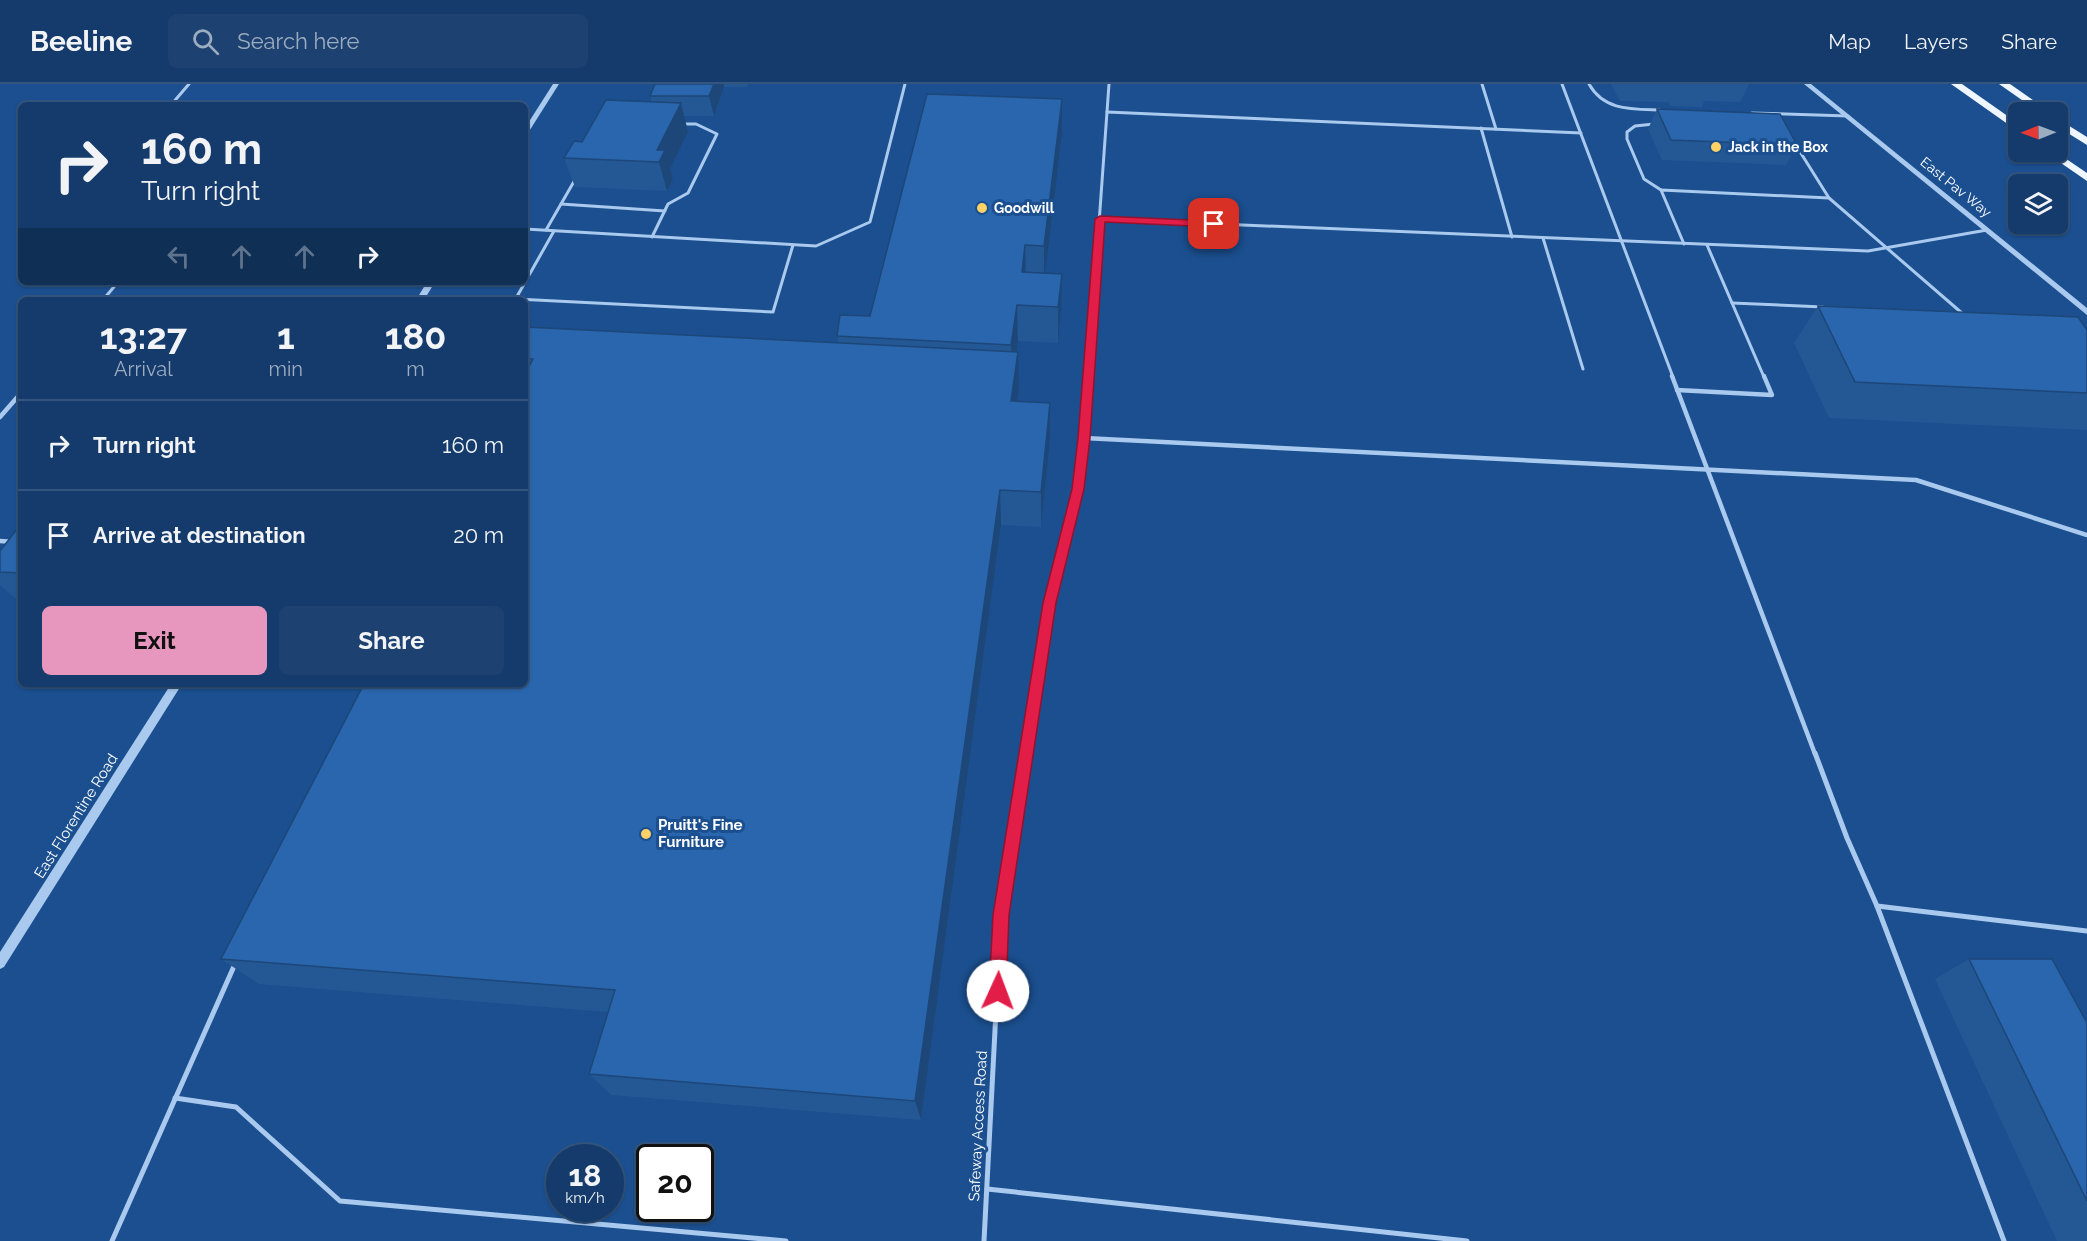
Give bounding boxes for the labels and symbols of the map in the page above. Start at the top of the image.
north arrow [2008,102,2068,162]
place label: Jack in the Box [1728,139,1828,155]
marker: Jack in the Box [1709,140,1723,154]
street label: East Pav Way [1917,154,1995,221]
pin [1188,198,1239,249]
place label: Goodwill [994,200,1055,216]
marker: Goodwill [975,201,989,215]
street label: East Florentine Road [30,750,122,882]
place label: Pruitt's Fine Furniture [658,816,743,851]
marker: Pruitt's Fine Furniture [639,827,653,841]
position arrow [966,959,1030,1023]
street label: Safeway Access Road [965,1050,991,1202]
speed limit sign: 20 [636,1144,714,1222]

